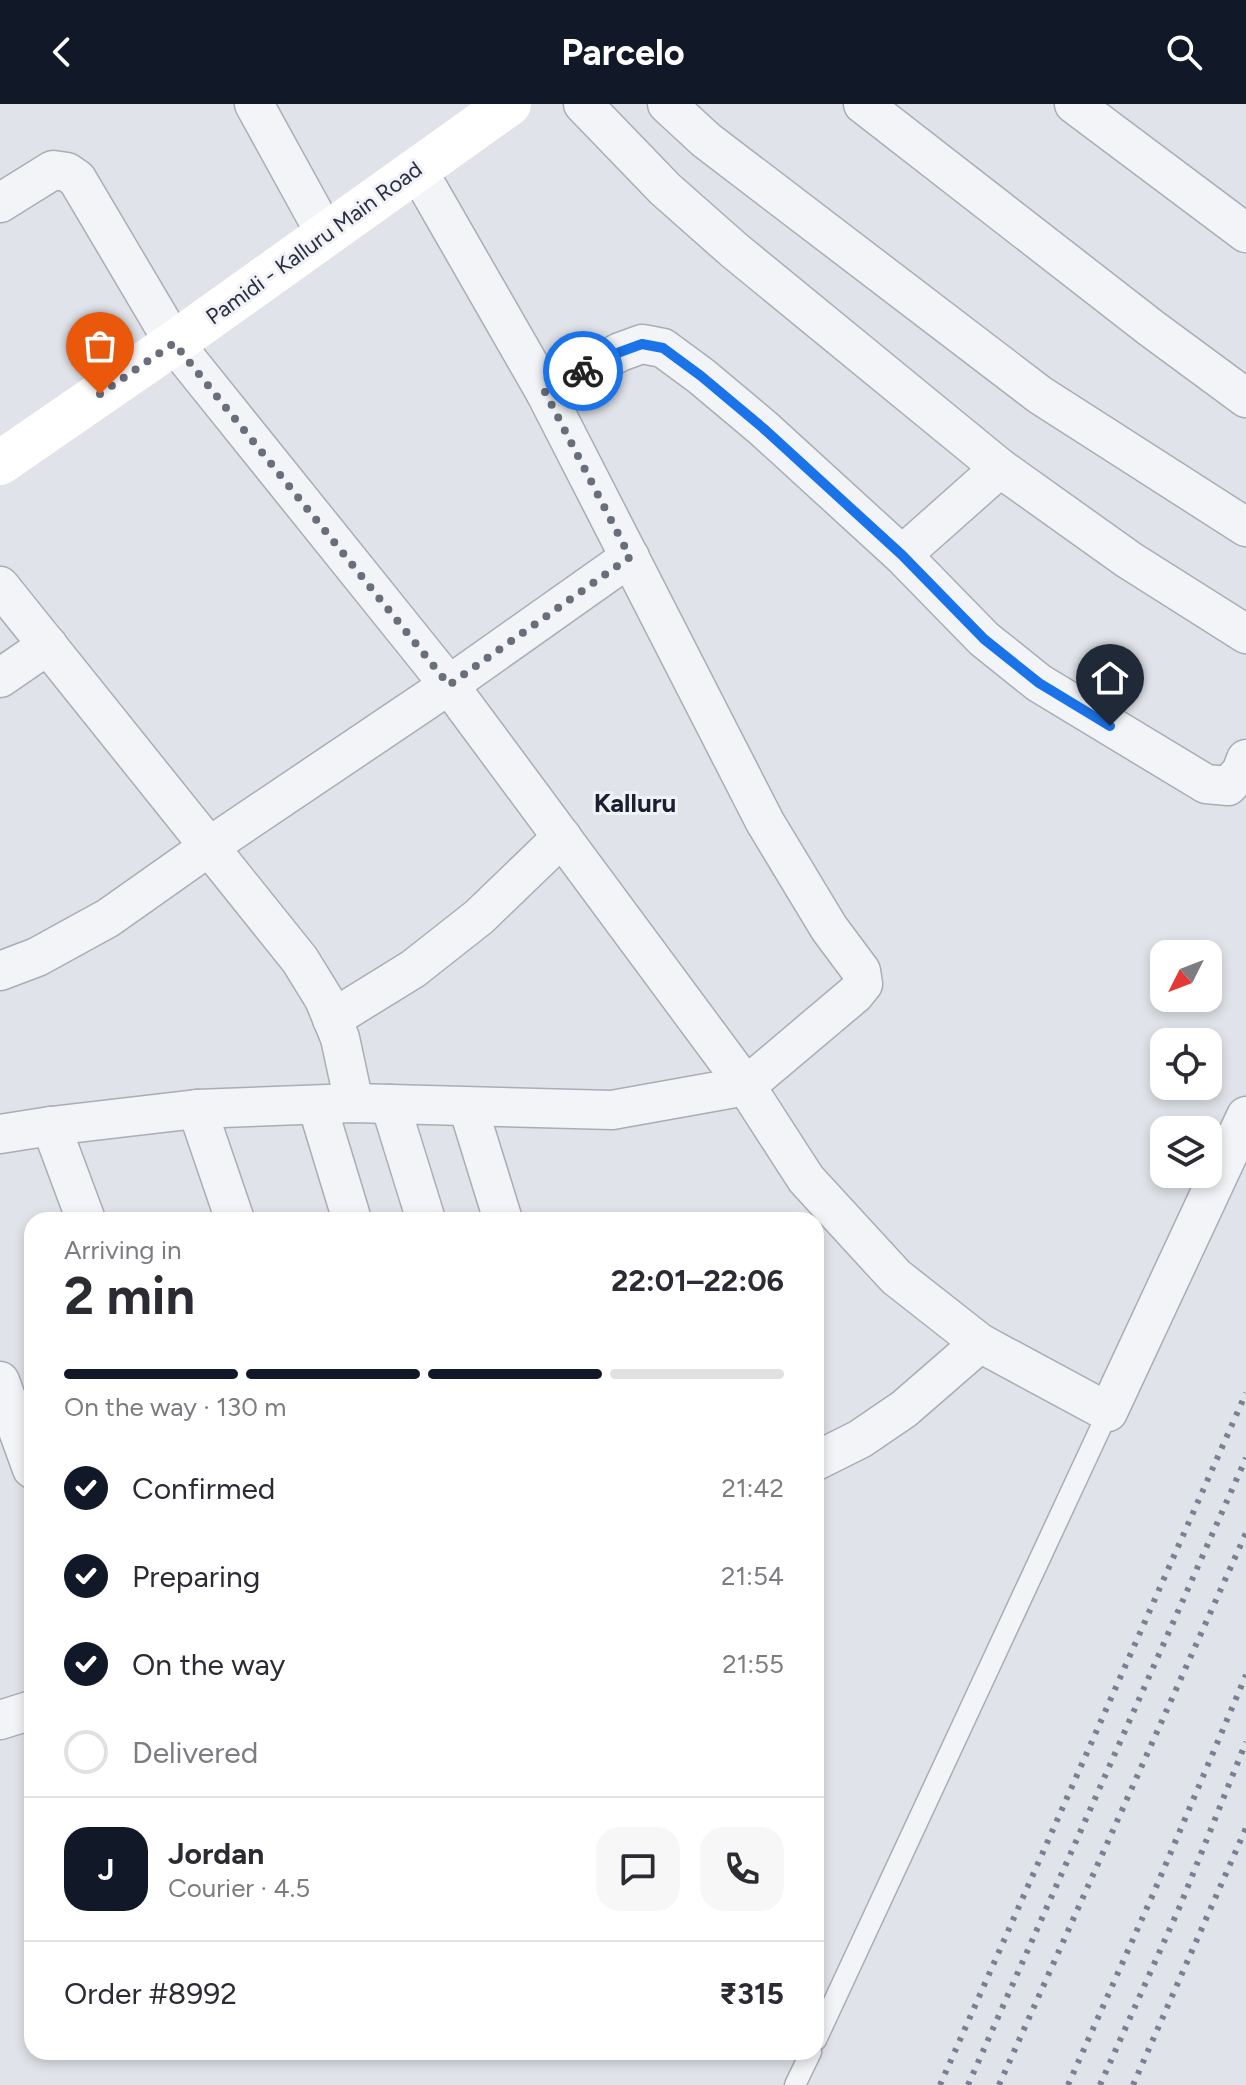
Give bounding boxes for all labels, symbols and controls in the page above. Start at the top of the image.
icon: back [40,30,84,74]
icon: search [1162,30,1206,74]
text: Parcelo [561,31,685,74]
street label: Pamidi - Kalluru Main Road [201,156,427,330]
pin [66,312,134,394]
icon: bag [78,324,122,368]
courier [543,331,623,411]
icon: bike [561,349,605,393]
pin [1076,644,1144,726]
icon: home [1088,656,1132,700]
district label: Kalluru [594,787,676,819]
north arrow [1150,940,1222,1012]
map controls [1150,940,1222,1188]
button: locate [1150,1028,1222,1100]
button: layers [1150,1116,1222,1188]
text: Arriving in [64,1234,182,1266]
text: 22:01–22:06 [611,1262,784,1299]
text: 2 min [64,1265,195,1327]
text: On the way · 130 m [64,1391,286,1423]
icon: check [64,1466,108,1510]
text: Confirmed [132,1470,275,1507]
text: 21:42 [721,1472,784,1504]
icon: check [64,1554,108,1598]
text: Preparing [132,1558,260,1595]
text: 21:54 [721,1560,784,1592]
icon: check [64,1642,108,1686]
text: On the way [132,1646,285,1683]
text: 21:55 [722,1648,784,1680]
text: Delivered [132,1734,258,1771]
button: chat [596,1827,680,1911]
button: phone [700,1827,784,1911]
text: Jordan [168,1835,264,1872]
text: J [98,1851,114,1888]
text: Courier · 4.5 [168,1872,310,1904]
text: Order #8992 [64,1975,237,2012]
text: ₹315 [719,1975,784,2012]

